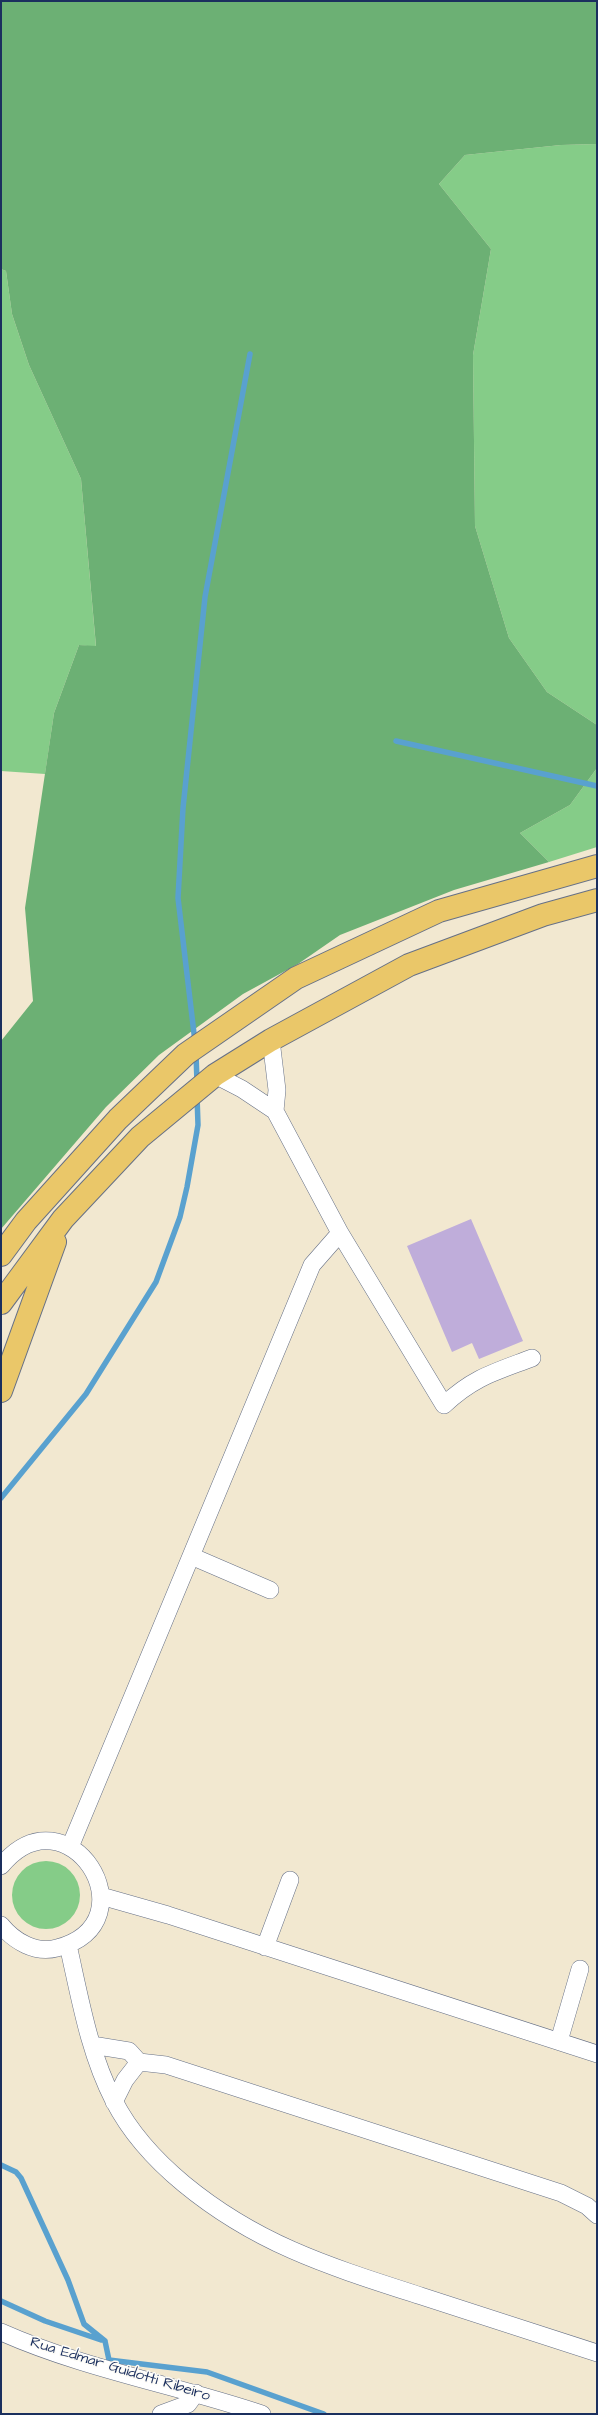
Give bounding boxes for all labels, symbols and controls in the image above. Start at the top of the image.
street label: Rua Edmar Guidotti Ribeiro [28,2334,212,2406]

